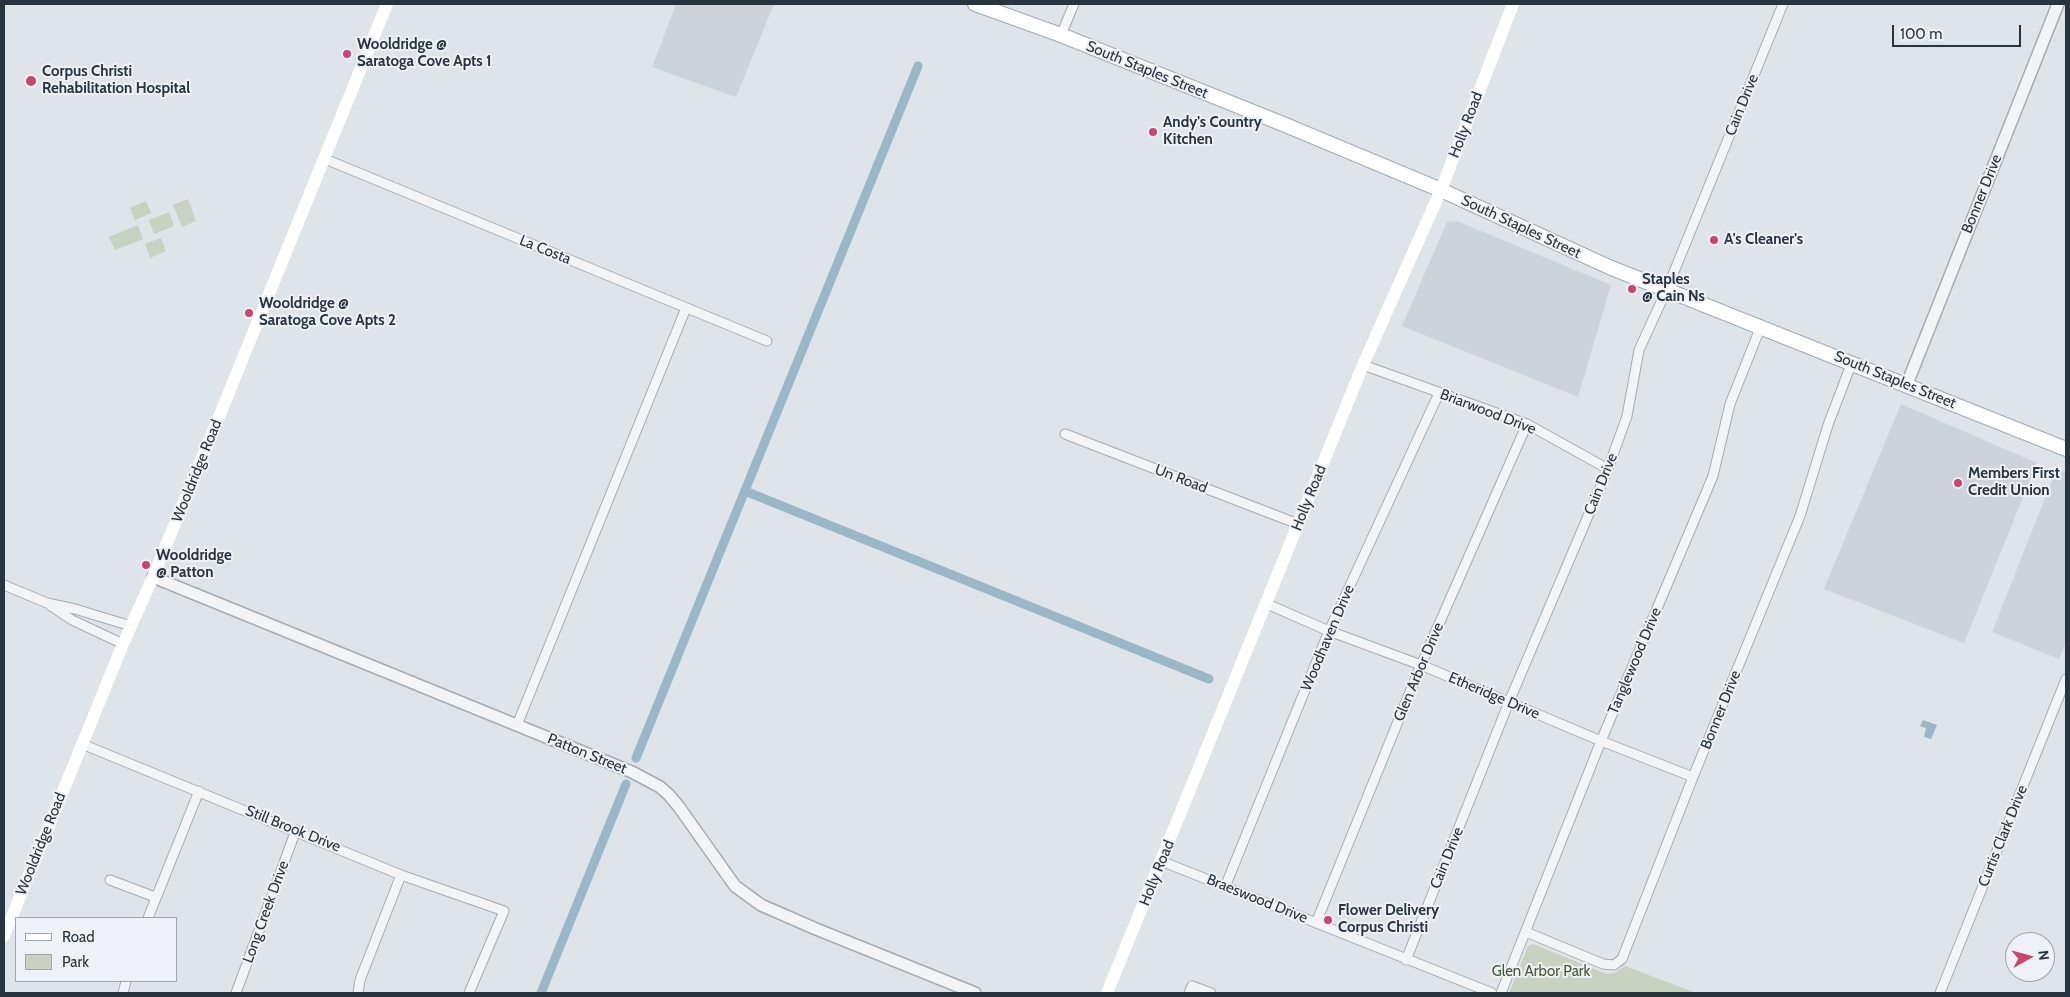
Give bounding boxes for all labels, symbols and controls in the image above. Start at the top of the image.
scale bar [1895,15,2024,47]
text: 100 m [1900,25,1942,43]
place label: Wooldridge @ Saratoga Cove Apts 1 [357,36,492,71]
street label: South Staples Street [1083,37,1211,103]
marker: Wooldridge @ Saratoga Cove Apts 1 [341,48,353,60]
place label: Corpus Christi Rehabilitation Hospital [42,63,190,98]
street label: Cain Drive [1721,71,1763,139]
marker: Corpus Christi Rehabilitation Hospital [24,74,38,88]
street label: Holly Road [1445,90,1487,160]
place label: Andy's Country Kitchen [1163,114,1262,149]
marker: Andy's Country Kitchen [1147,126,1159,138]
street label: Bonner Drive [1958,152,2006,236]
street label: South Staples Street [1458,191,1584,263]
place label: A's Cleaner's [1724,231,1803,249]
street label: La Costa [517,232,573,268]
marker: A's Cleaner's [1708,234,1720,246]
place label: Staples @ Cain Ns [1642,271,1705,306]
marker: Staples @ Cain Ns [1626,283,1638,295]
place label: Wooldridge @ Saratoga Cove Apts 2 [259,295,396,330]
marker: Wooldridge @ Saratoga Cove Apts 2 [243,307,255,319]
street label: South Staples Street [1831,347,1959,413]
street label: Briarwood Drive [1437,385,1539,439]
street label: Wooldridge Road [168,417,226,525]
street label: Cain Drive [1580,450,1622,518]
street label: Un Road [1152,461,1210,497]
street label: Holly Road [1288,463,1330,533]
place label: Members First Credit Union [1968,465,2060,500]
marker: Members First Credit Union [1952,477,1964,489]
place label: Wooldridge @ Patton [156,547,232,582]
marker: Wooldridge @ Patton [140,559,152,571]
street label: Woodhaven Drive [1297,582,1359,694]
street label: Tanglewood Drive [1604,605,1666,717]
street label: Glen Arbor Drive [1390,620,1448,724]
street label: Bonner Drive [1697,668,1745,752]
street label: Etheridge Drive [1446,669,1542,723]
street label: Patton Street [545,730,629,778]
street label: Curtis Clark Drive [1974,783,2032,889]
street label: Wooldridge Road [12,790,70,898]
street label: Still Brook Drive [243,802,343,856]
street label: Cain Drive [1426,824,1468,892]
street label: Holly Road [1136,838,1178,908]
street label: Long Creek Drive [239,858,293,966]
street label: Braeswood Drive [1204,871,1310,927]
place label: Flower Delivery Corpus Christi [1338,902,1439,937]
marker: Flower Delivery Corpus Christi [1322,914,1334,926]
legend [15,917,178,982]
text: Road [62,928,95,946]
north arrow [2005,932,2055,982]
text: N [2034,949,2053,961]
text: Park [62,953,89,971]
park label: Glen Arbor Park [1492,963,1590,981]

